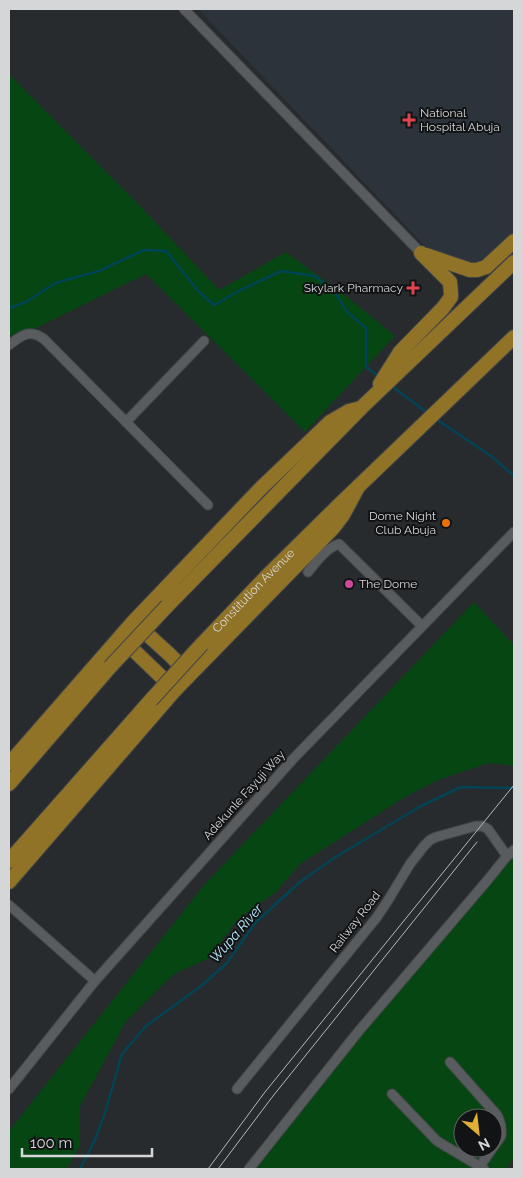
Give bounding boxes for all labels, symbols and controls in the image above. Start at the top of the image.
place label: National Hospital Abuja [420,106,500,134]
marker: National Hospital Abuja [402,113,416,127]
place label: Skylark Pharmacy [304,281,403,295]
marker: Skylark Pharmacy [407,282,419,294]
place label: Dome Night Club Abuja [369,509,436,537]
marker: Dome Night Club Abuja [440,517,452,529]
street label: Constitution Avenue [209,546,297,636]
place label: The Dome [359,577,417,591]
marker: The Dome [343,578,355,590]
street label: Adekunle Fayuji Way [200,747,288,843]
street label: Railway Road [327,889,383,955]
water label: Wupa River [206,900,267,966]
north arrow [453,1108,503,1158]
scale bar [22,1126,152,1158]
text: 100 m [30,1134,72,1152]
text: N [476,1135,493,1154]

